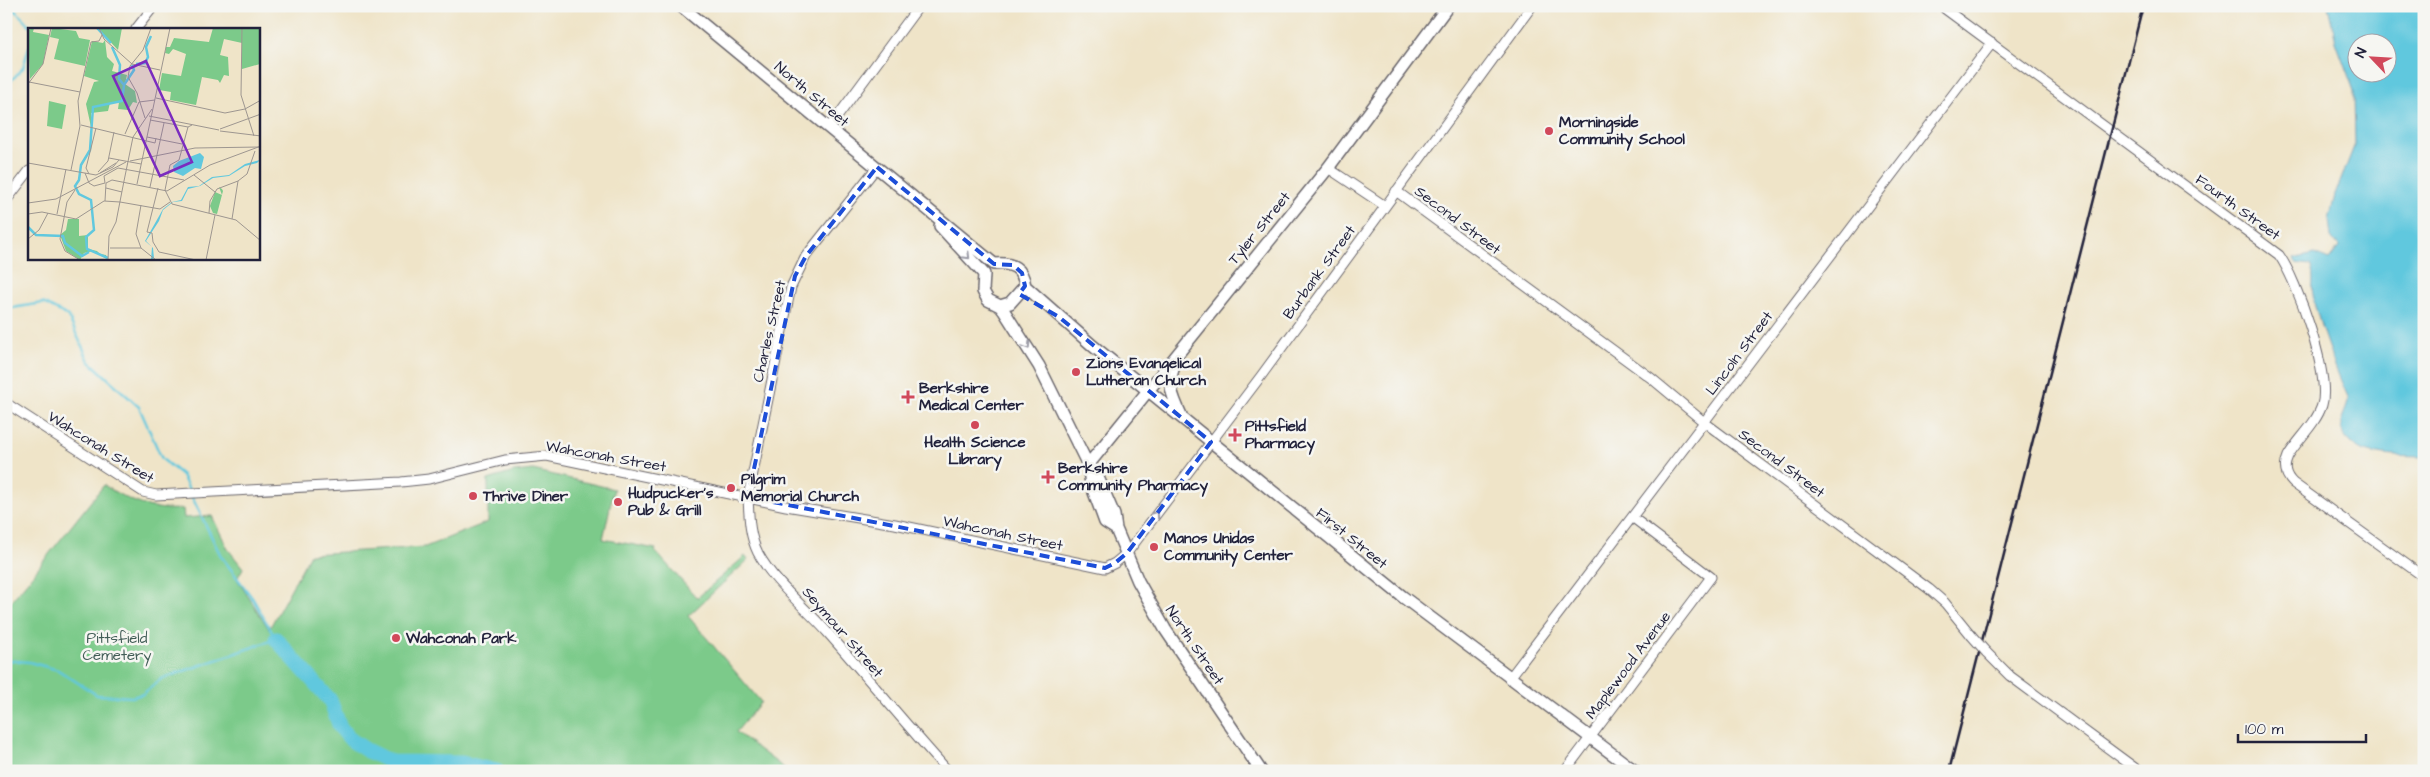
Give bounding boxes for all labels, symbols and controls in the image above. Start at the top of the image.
inset map [28,28,260,260]
north arrow [2348,32,2398,82]
text: N [2350,45,2372,61]
street label: North Street [770,57,854,132]
place label: Morningside Community School [1559,112,1686,151]
marker: Morningside Community School [1543,125,1555,137]
street label: Fourth Street [2191,169,2285,245]
street label: Second Street [1410,181,1505,260]
street label: Tyler Street [1223,187,1296,270]
street label: Burbank Street [1278,221,1361,324]
one-way arrow [962,250,971,259]
street label: Charles Street [748,278,791,384]
street label: Lincoln Street [1701,307,1778,400]
one-way arrow [1021,340,1031,349]
place label: Zions Evangelical Lutheran Church [1086,353,1206,391]
marker: Zions Evangelical Lutheran Church [1070,366,1082,378]
place label: Berkshire Medical Center [919,378,1024,416]
marker: Berkshire Medical Center [901,390,915,404]
street label: Wahconah Street [43,406,158,489]
place label: Pittsfield Pharmacy [1245,416,1316,455]
marker: Health Science Library [969,419,981,431]
street label: Second Street [1734,424,1829,503]
marker: Pittsfield Pharmacy [1229,429,1241,441]
place label: Health Science Library [924,432,1026,471]
street label: Wahconah Street [544,436,668,477]
place label: Berkshire Community Pharmacy [1058,458,1209,497]
place label: Pilgrim Memorial Church [741,469,860,507]
marker: Berkshire Community Pharmacy [1042,471,1054,483]
marker: Pilgrim Memorial Church [725,482,737,494]
place label: Hudpucker's Pub & Grill [628,483,714,521]
place label: Thrive Diner [482,486,569,507]
marker: Thrive Diner [467,490,479,502]
marker: Hudpucker's Pub & Grill [612,496,624,508]
street label: First Street [1311,503,1392,574]
one-way arrow [1150,510,1159,520]
street label: Wahconah Street [941,511,1065,556]
place label: Manos Unidas Community Center [1164,528,1294,567]
marker: Manos Unidas Community Center [1148,541,1160,553]
street label: Seymour Street [796,582,888,683]
street label: North Street [1160,601,1229,689]
street label: Maplewood Avenue [1581,607,1676,724]
park label: Pittsfield Cemetery [82,628,152,667]
place label: Wahconah Park [405,628,517,649]
marker: Wahconah Park [390,632,402,644]
scale bar [2238,712,2365,744]
text: 100 m [2245,719,2284,740]

